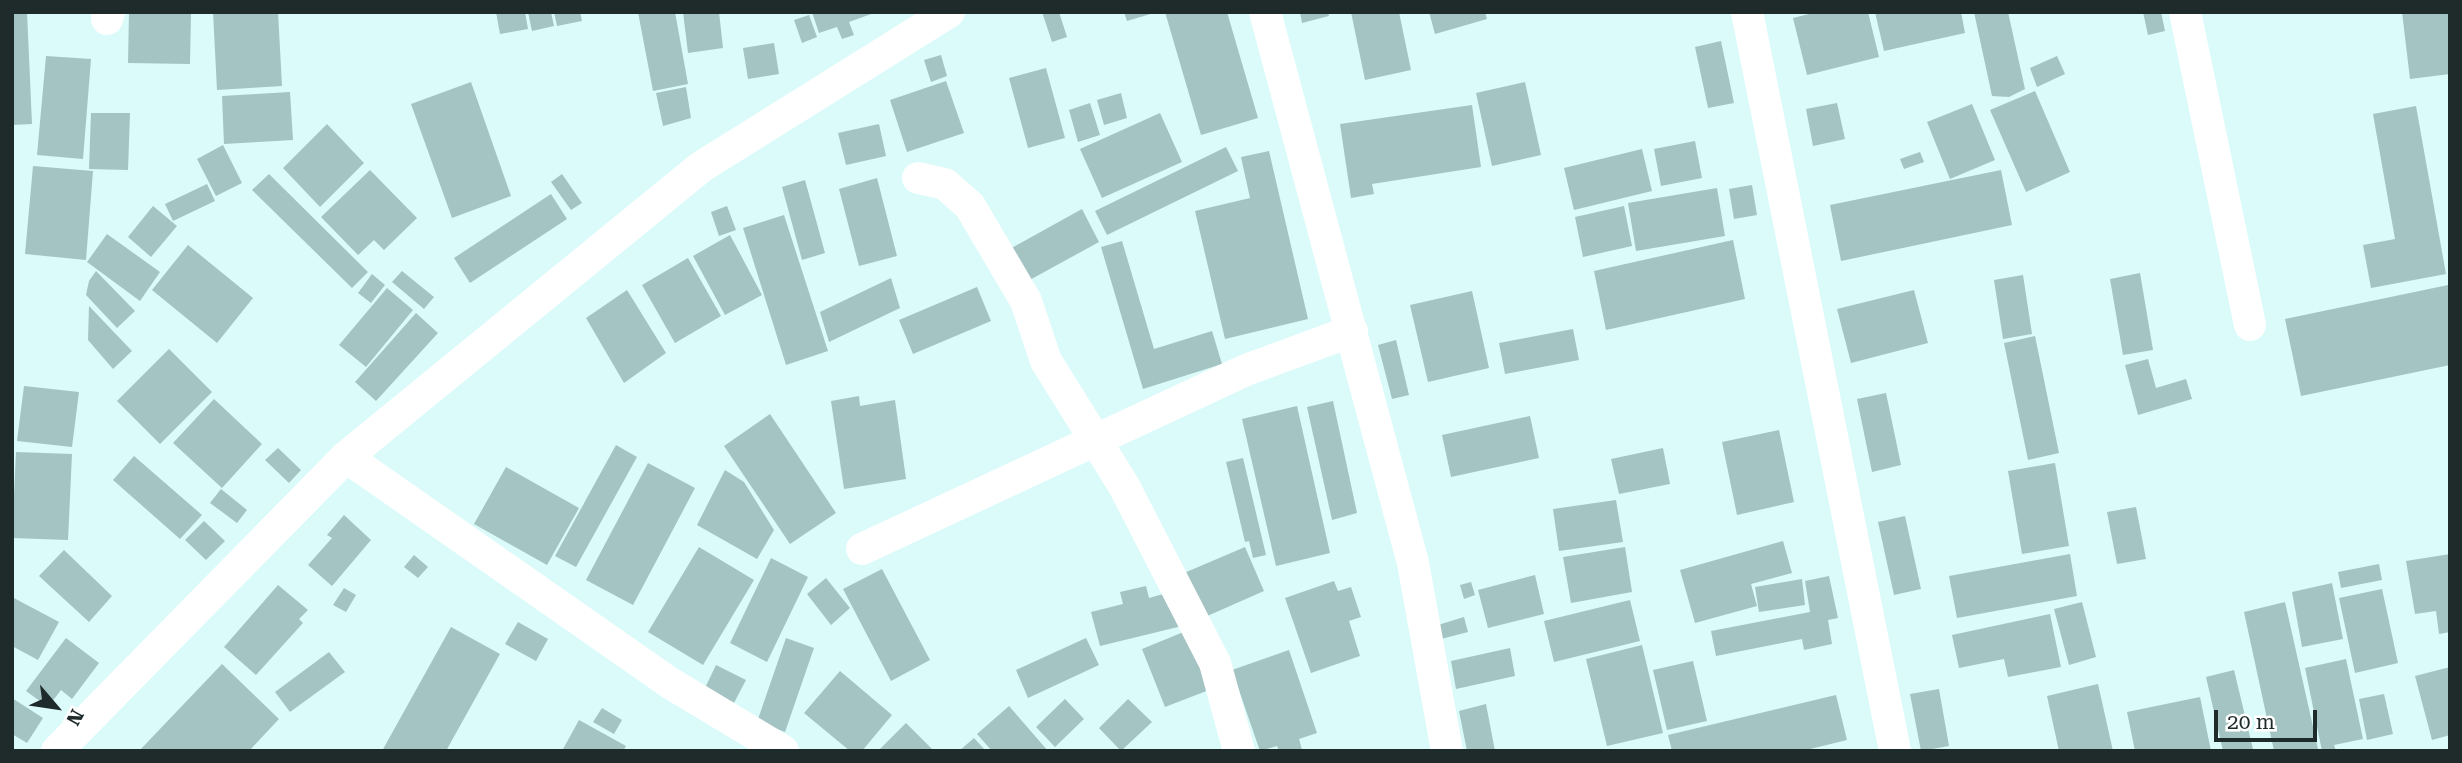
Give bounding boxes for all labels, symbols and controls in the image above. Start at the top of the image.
north arrow [21,672,91,742]
scale bar [2217,696,2320,740]
text: N [61,705,88,729]
text: 20 m [2227,710,2275,734]

